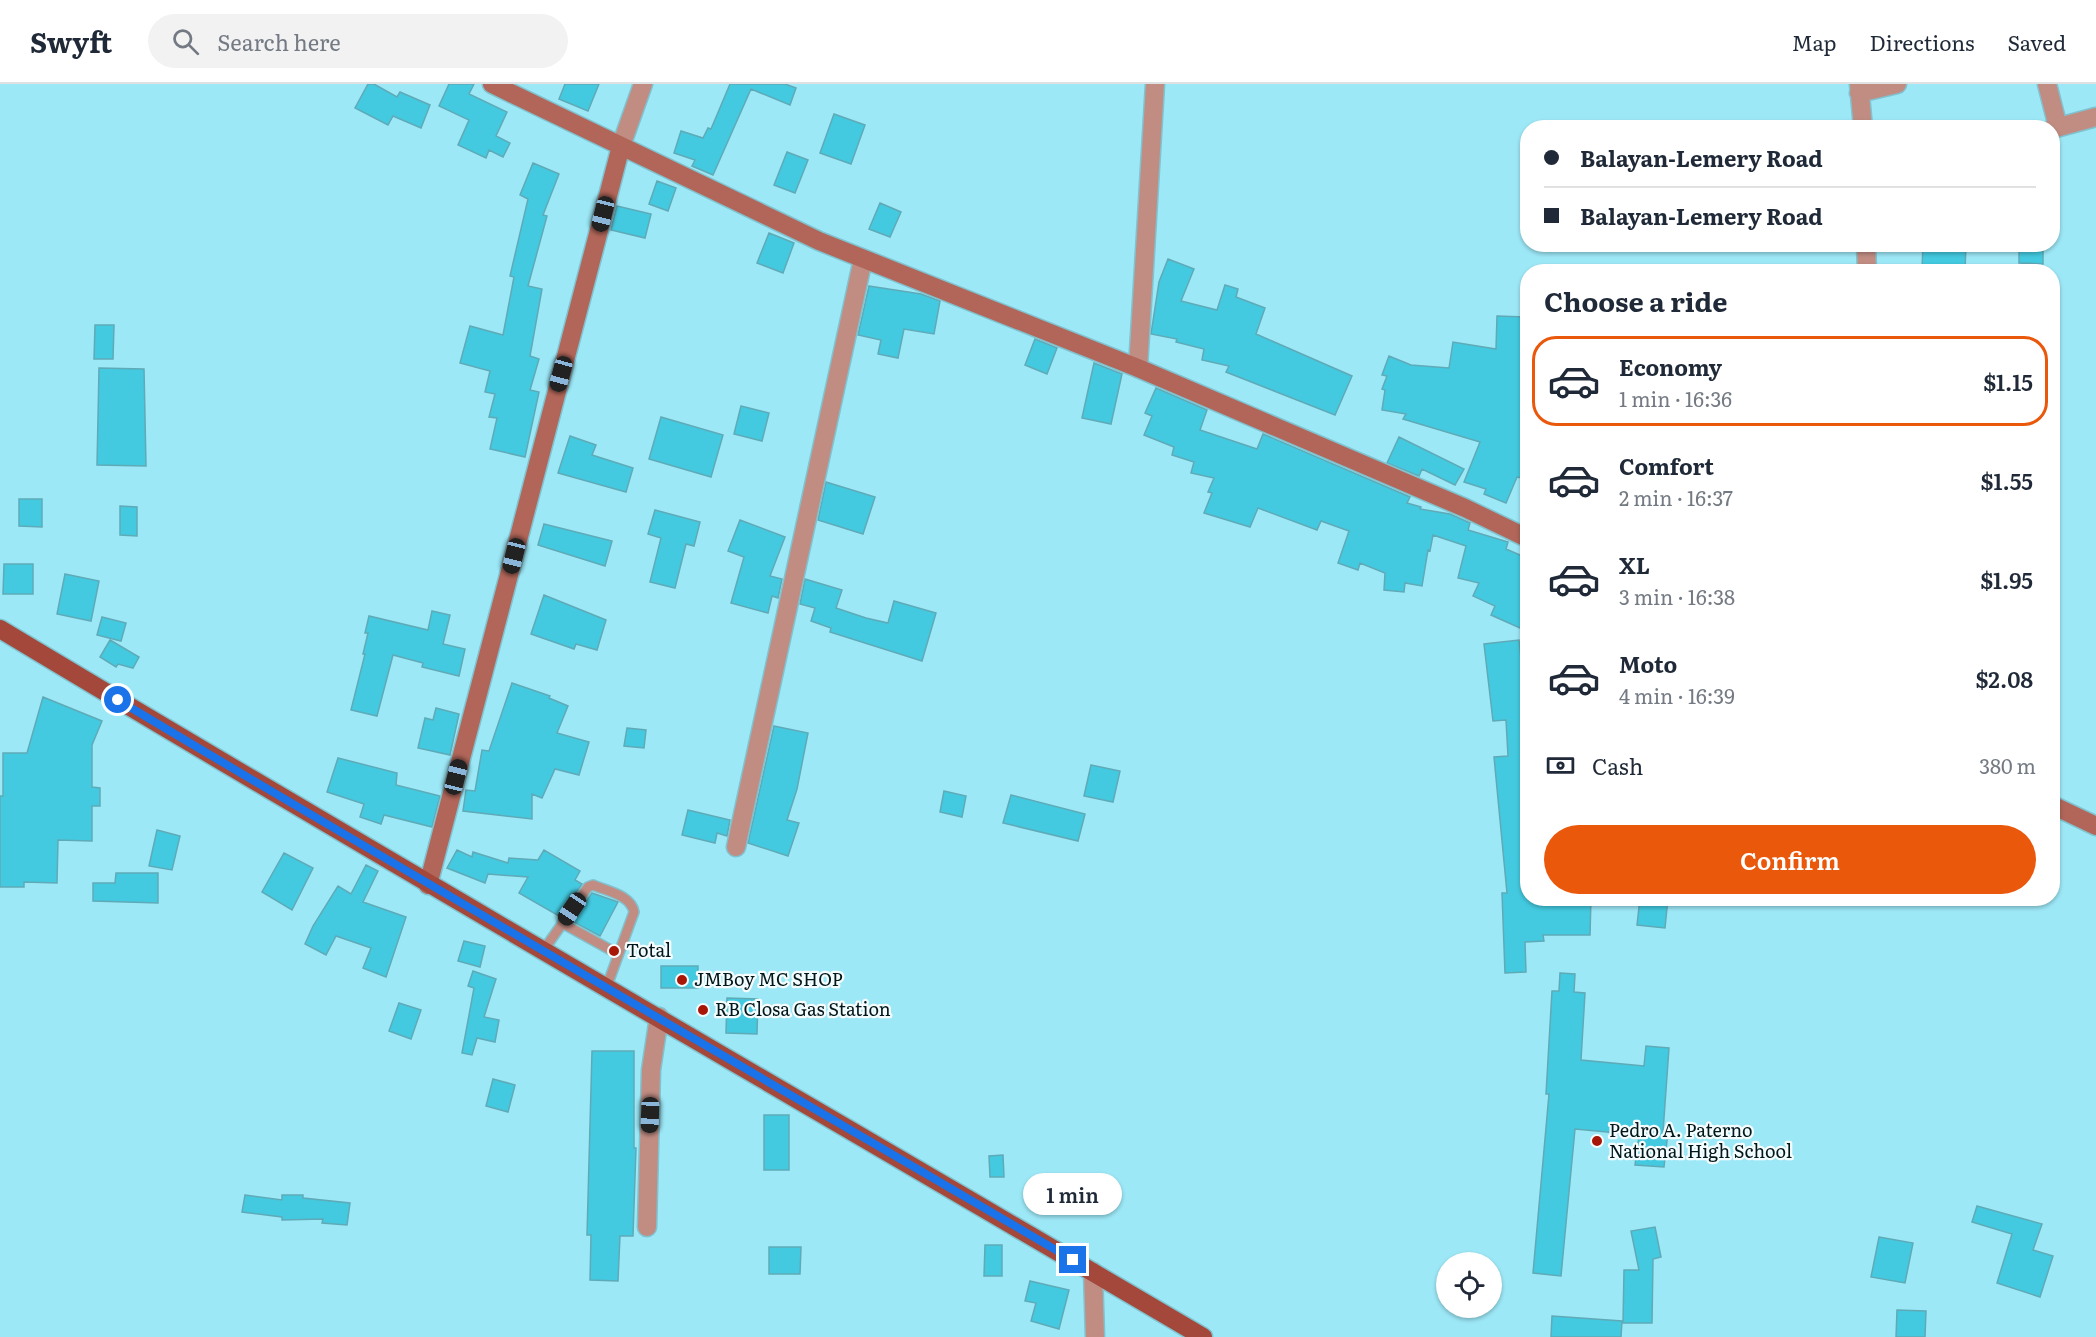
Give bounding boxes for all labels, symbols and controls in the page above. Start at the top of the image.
search box [148,14,568,68]
text: Swyft [30,20,112,62]
icon: search [169,25,202,58]
text: Search here [217,25,341,58]
text: Map [1792,26,1837,57]
text: Directions [1870,26,1975,57]
text: Saved [2008,26,2066,57]
text: Balayan-Lemery Road [1580,141,1823,174]
car [590,194,616,234]
text: Balayan-Lemery Road [1580,199,1823,232]
text: Choose a ride [1544,280,1727,320]
text: Economy [1619,350,1722,383]
car [548,354,574,394]
icon: car [1547,354,1601,408]
text: $1.15 [1983,365,2033,398]
text: 1 min · 16:36 [1619,383,1732,413]
text: Comfort [1619,449,1714,482]
icon: car [1547,453,1601,507]
text: $1.55 [1981,464,2033,497]
text: 2 min · 16:37 [1619,482,1733,512]
car [501,536,527,576]
text: XL [1619,548,1650,581]
icon: car [1547,552,1601,606]
text: $1.95 [1980,563,2033,596]
text: 3 min · 16:38 [1619,581,1735,611]
text: Moto [1619,647,1677,680]
icon: car [1547,651,1601,705]
text: $2.08 [1976,662,2033,695]
text: 4 min · 16:39 [1619,680,1735,710]
route start [104,686,131,713]
icon: cash [1544,749,1577,782]
text: Cash [1592,749,1643,782]
text: 380 m [1979,750,2036,780]
car [443,757,469,797]
button: Confirm [1544,825,2036,894]
car [554,889,590,929]
place label: Total [626,936,671,963]
marker: Total [607,944,621,958]
place label: JMBoy MC SHOP [694,965,843,992]
marker: JMBoy MC SHOP [675,973,689,987]
place label: RB Closa Gas Station [715,995,891,1022]
marker: RB Closa Gas Station [696,1003,710,1017]
car [640,1097,660,1133]
place label: Pedro A. Paterno National High School [1609,1116,1792,1164]
marker: Pedro A. Paterno National High School [1590,1134,1604,1148]
callout: 1 min [1024,1173,1122,1215]
text: 1 min [1046,1179,1099,1209]
route end [1059,1246,1086,1273]
map controls [1436,1252,1502,1318]
button: locate [1436,1252,1502,1318]

